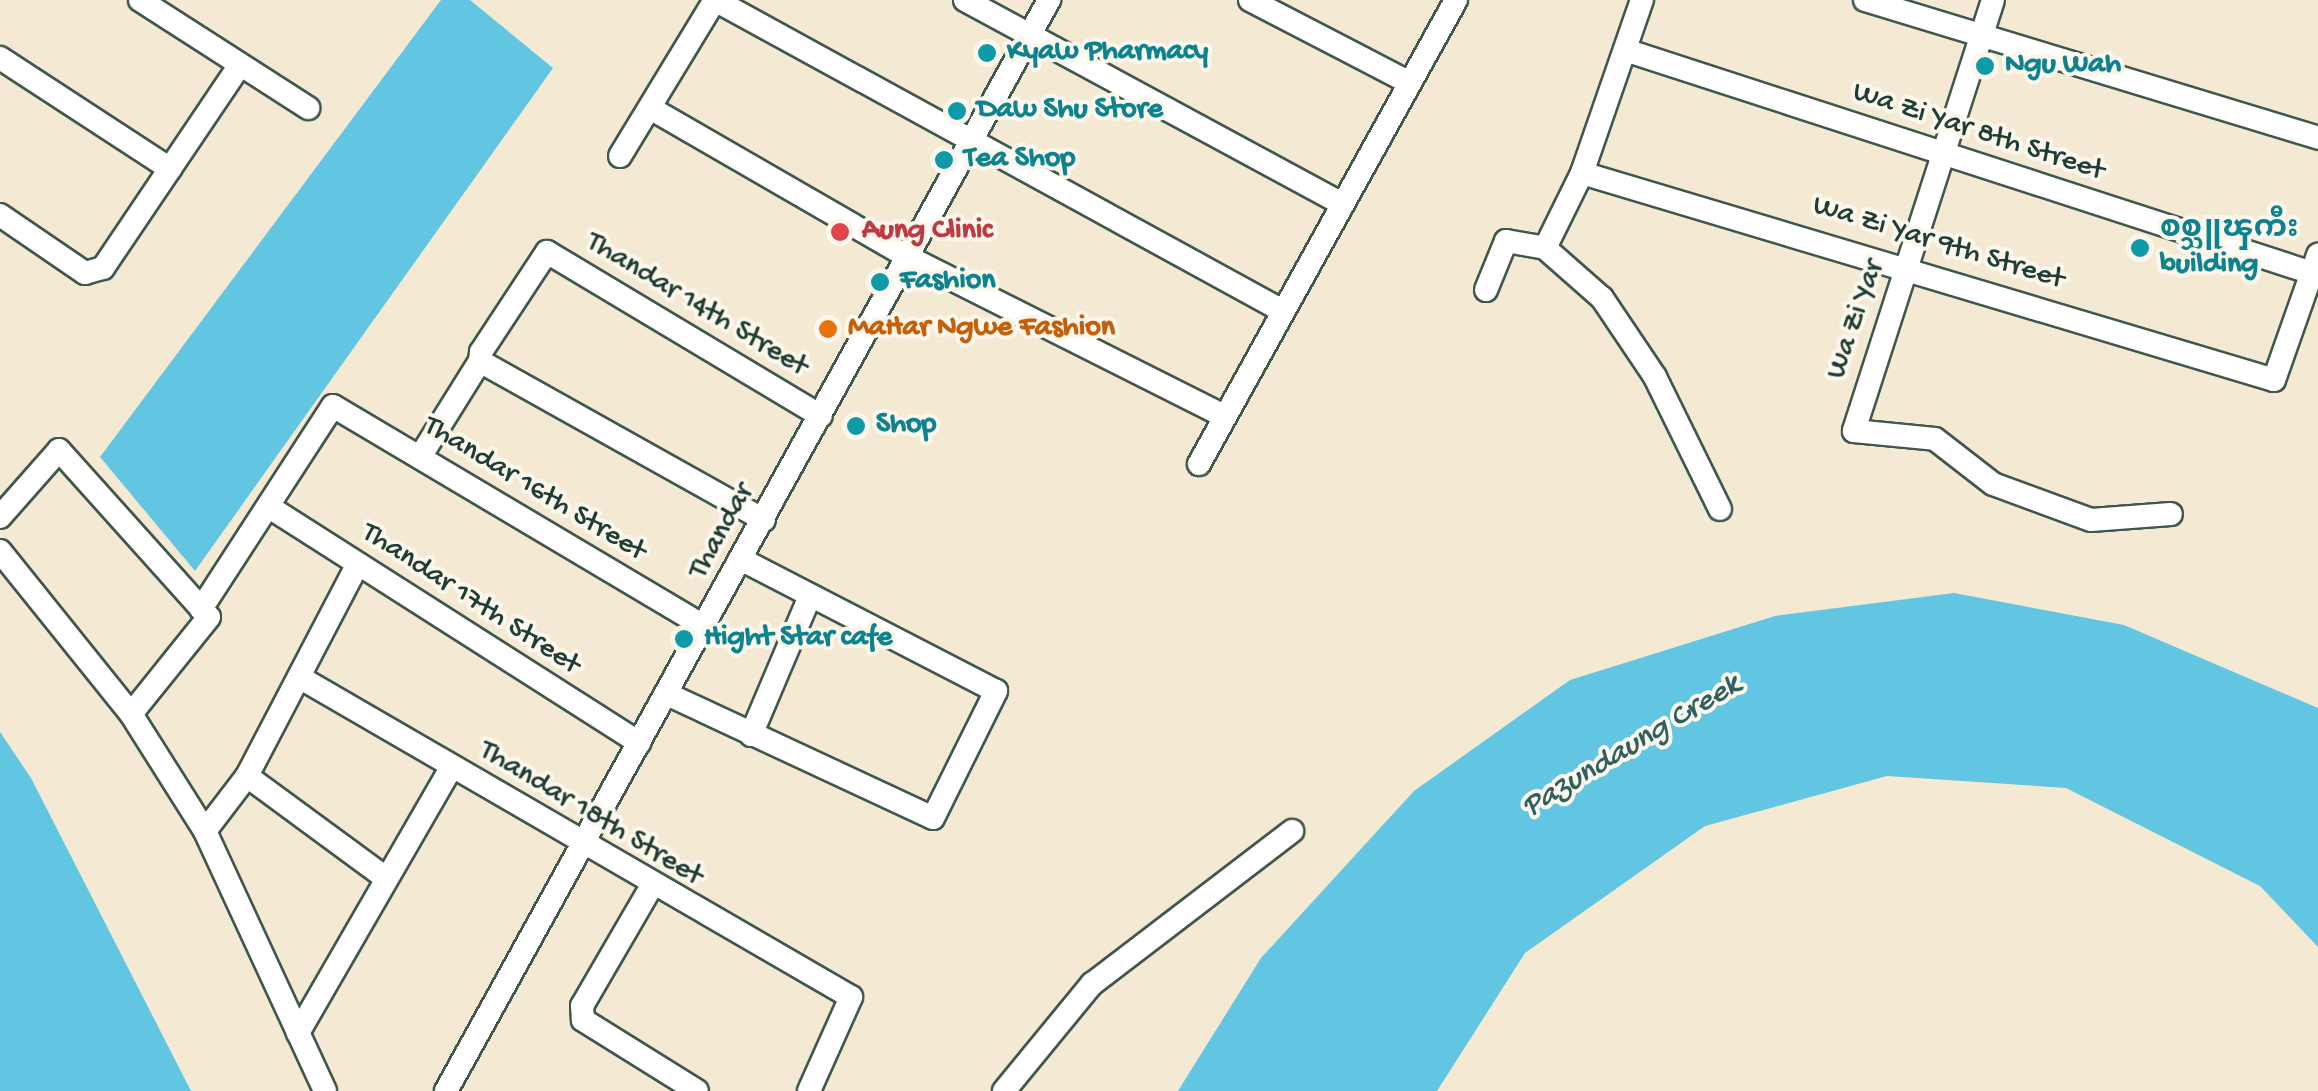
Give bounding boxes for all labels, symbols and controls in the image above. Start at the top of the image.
place label: Kyaw Pharmacy [1007,35,1208,71]
marker: Kyaw Pharmacy [976,42,998,64]
place label: Ngu Wah [2005,48,2121,84]
marker: Ngu Wah [1974,55,1996,77]
street label: Wa Zi Yar 8th Street [1848,75,2108,191]
place label: Daw Shu Store [977,93,1163,129]
marker: Daw Shu Store [946,100,968,122]
place label: Tea Shop [964,142,1075,178]
marker: Tea Shop [933,149,955,171]
street label: Wa Zi Yar 9th Street [1808,189,2068,299]
place label: စစ္သူၾကီး building [2160,213,2299,284]
place label: Aung Clinic [862,214,993,250]
marker: Aung Clinic [827,219,853,245]
street label: Thandar 14th Street [579,226,813,386]
marker: စစ္သူၾကီး building [2129,237,2151,259]
street label: Wa Zi Yar [1820,256,1894,384]
place label: Fashion [900,264,996,300]
marker: Fashion [869,271,891,293]
place label: MaHar Ngwe Fashion [848,311,1115,347]
marker: MaHar Ngwe Fashion [817,318,839,340]
place label: Shop [876,408,936,444]
street label: Thandar 16th Street [416,409,652,571]
marker: Shop [845,415,867,437]
street label: Thandar [682,478,764,586]
street label: Thandar 17th Street [354,516,586,684]
place label: Hight Star cafe [704,621,892,657]
marker: Hight Star cafe [673,628,695,650]
water label: Pazundaung Creek [1516,667,1748,827]
street label: Thandar 18th Street [472,734,708,896]

